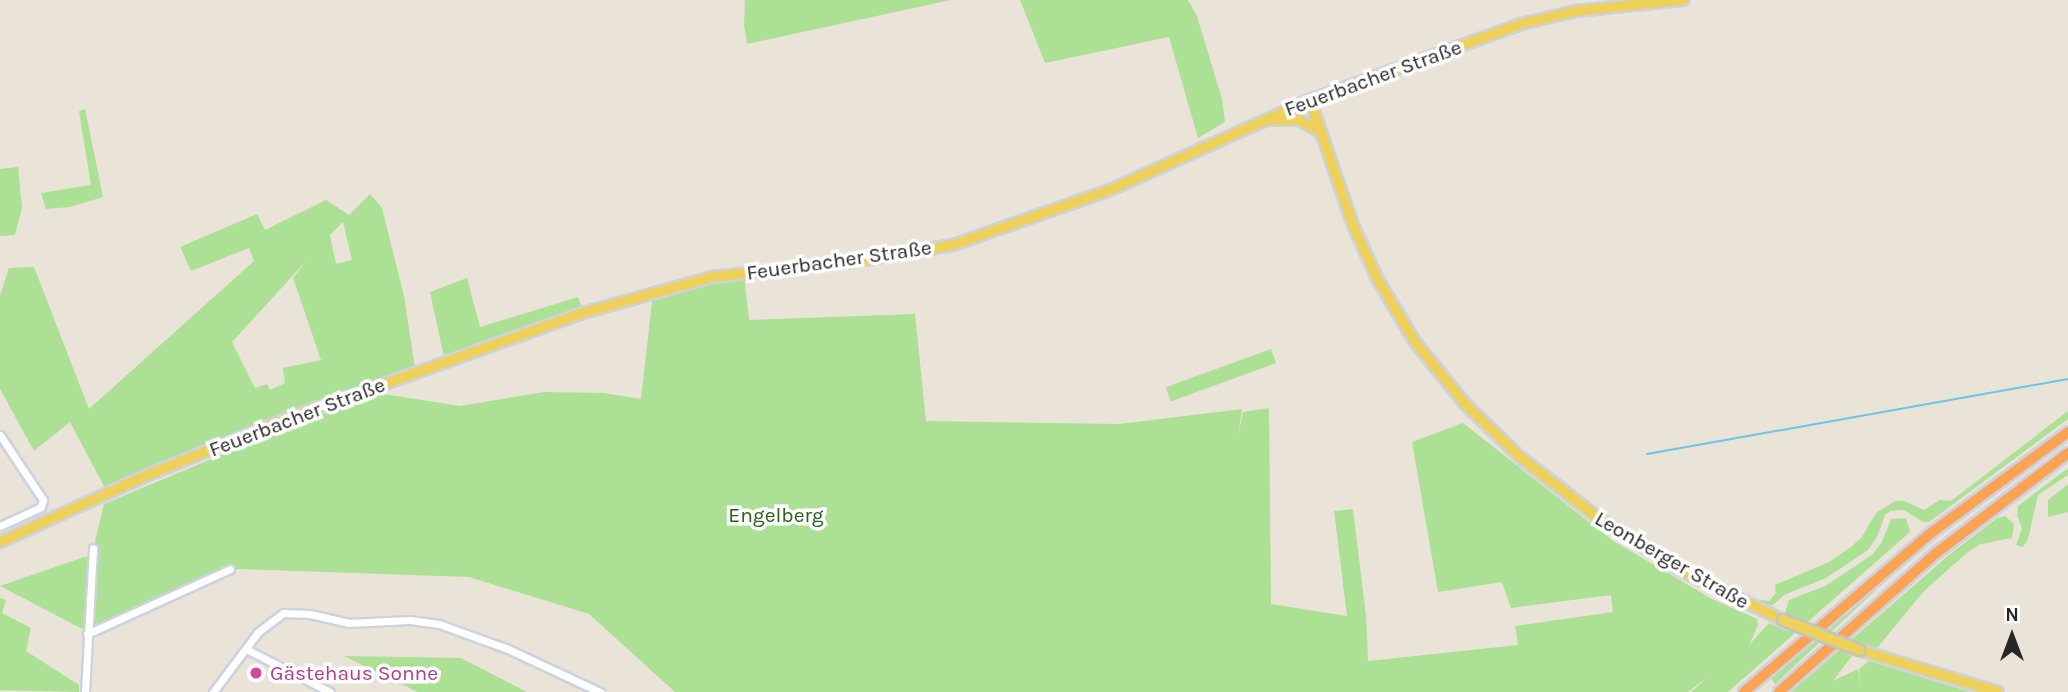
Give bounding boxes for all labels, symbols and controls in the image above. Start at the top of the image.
street label: Feuerbacher Straße [1281,34,1465,122]
street label: Feuerbacher Straße [745,235,933,285]
street label: Feuerbacher Straße [205,372,389,462]
park label: Engelberg [728,502,824,528]
street label: Leonberger Straße [1590,506,1754,614]
north arrow [1977,601,2047,671]
text: N [2005,604,2019,626]
place label: Gästehaus Sonne [270,660,438,686]
marker: Gästehaus Sonne [248,665,264,681]

